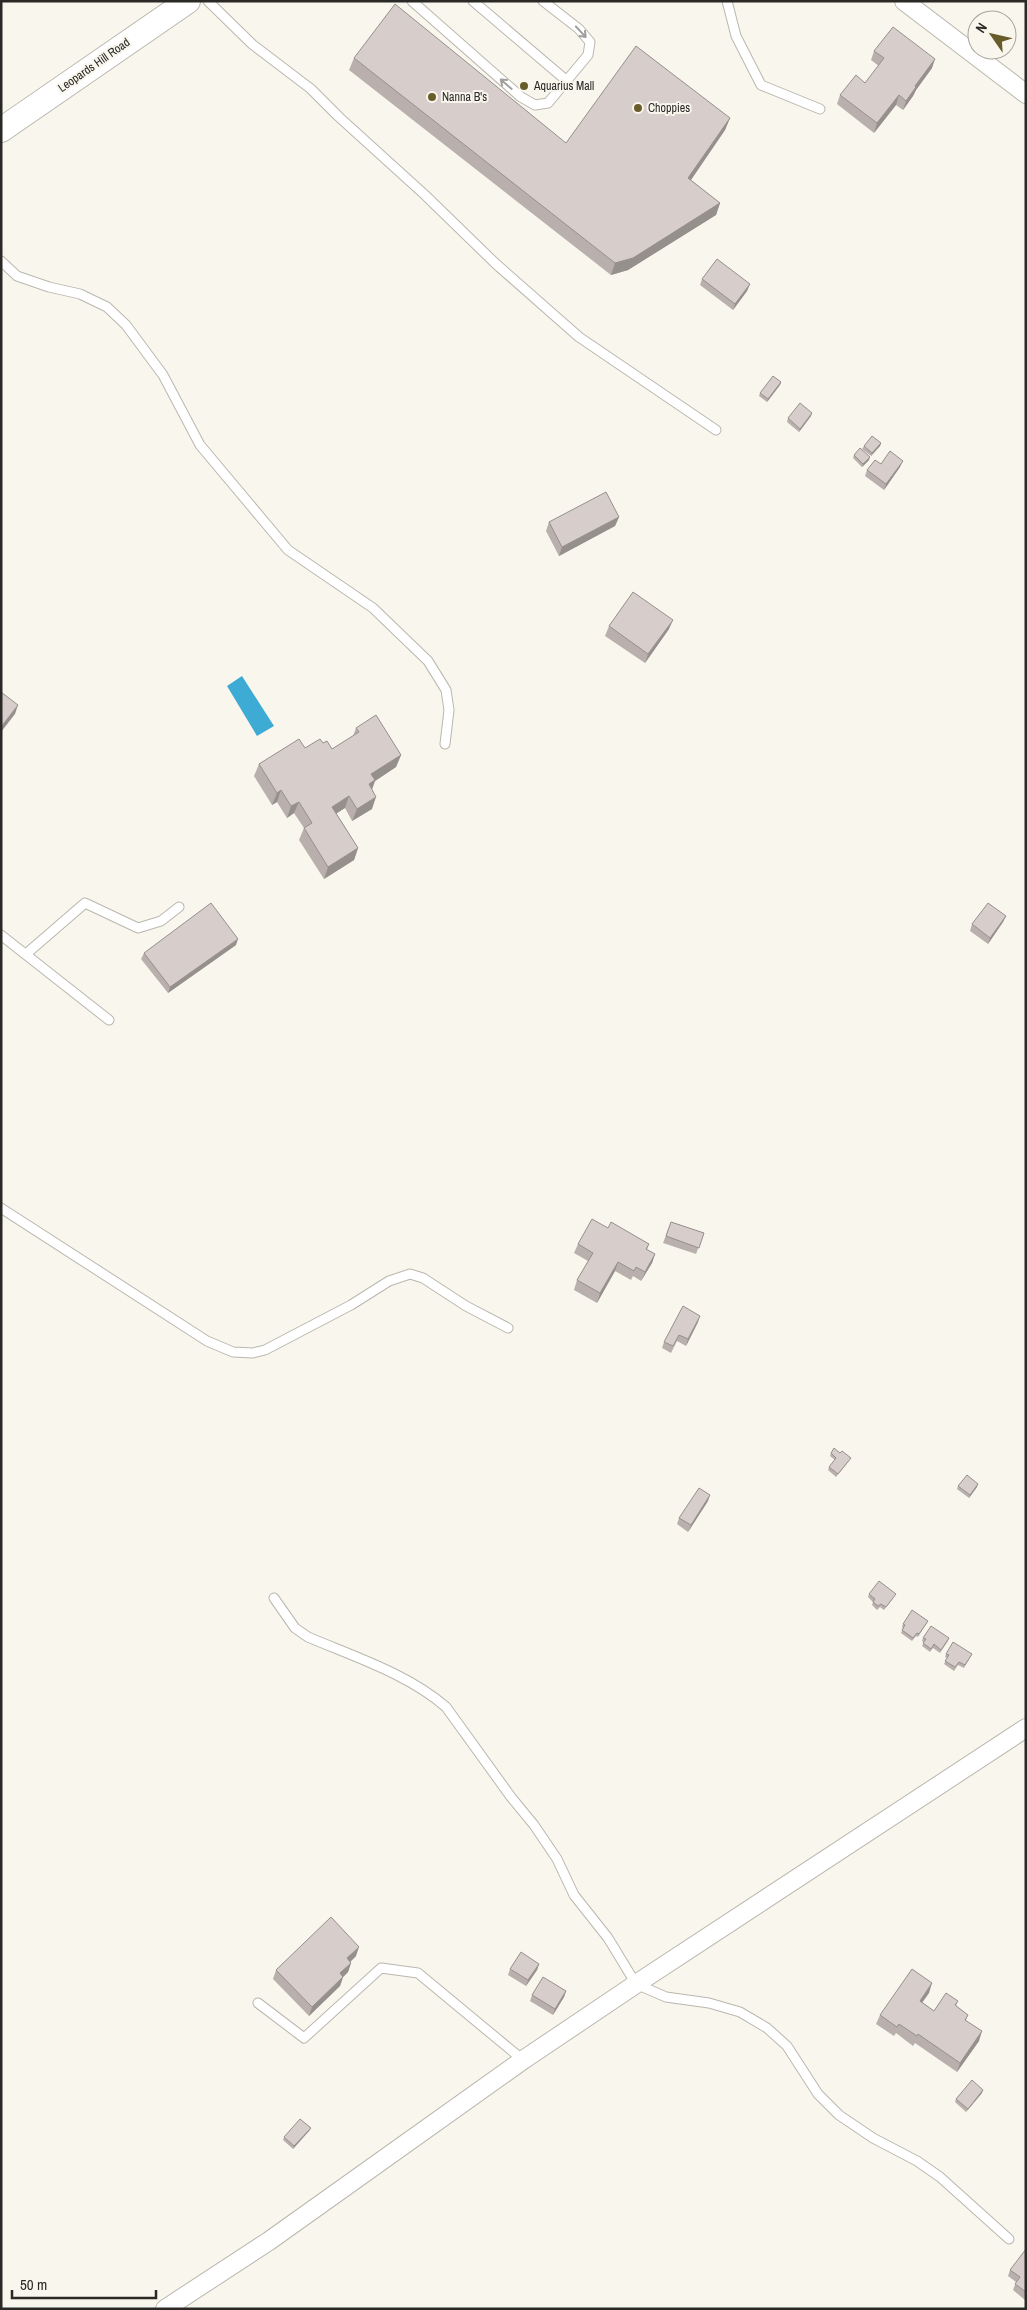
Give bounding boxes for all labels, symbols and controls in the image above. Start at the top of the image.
north arrow [967,10,1017,60]
text: N [971,19,991,36]
one-way arrow [575,26,587,38]
street label: Leopards Hill Road [55,34,133,96]
one-way arrow [499,78,512,90]
place label: Aquarius Mall [533,78,594,94]
marker: Aquarius Mall [518,80,530,92]
place label: Nanna B's [442,89,487,105]
marker: Nanna B's [426,91,438,103]
place label: Choppies [648,100,690,116]
marker: Choppies [632,102,644,114]
scale bar [12,2268,156,2300]
text: 50 m [20,2274,47,2295]

